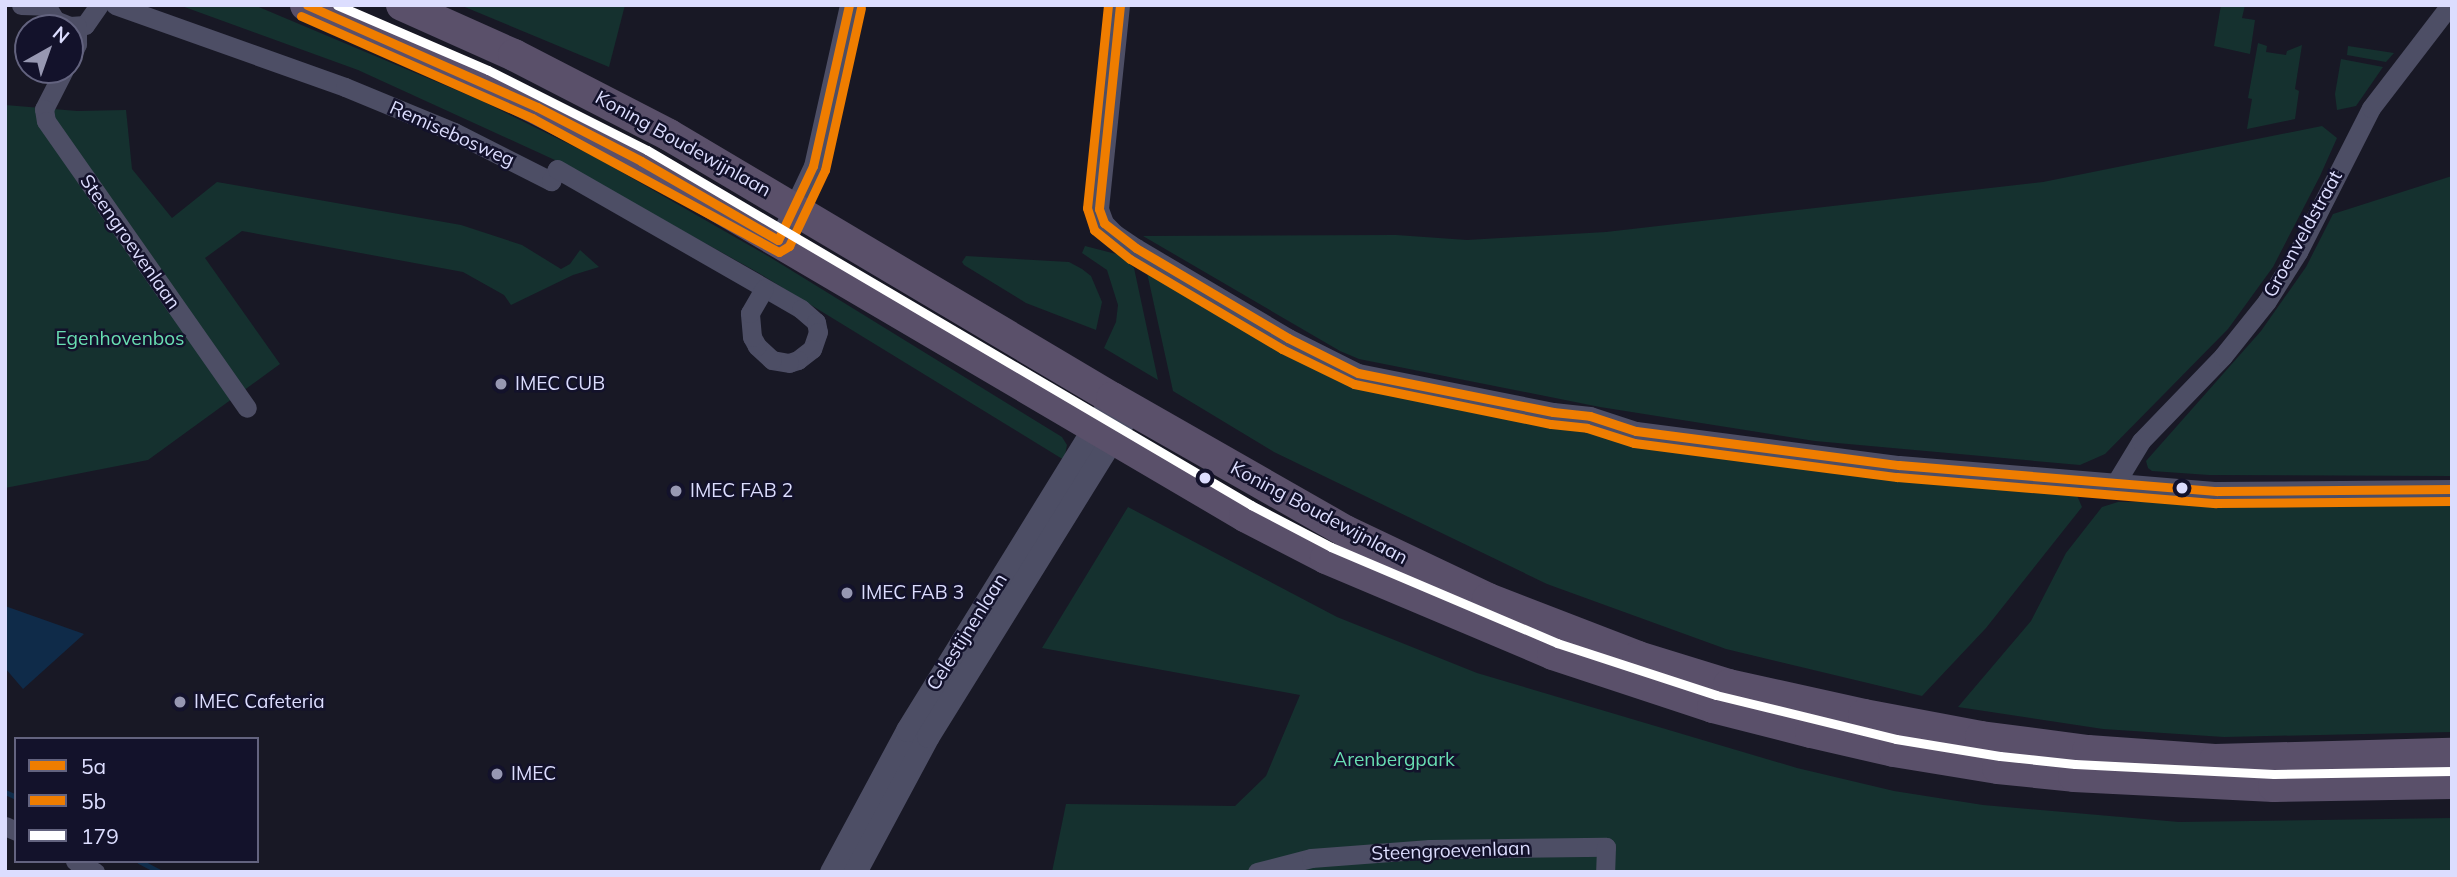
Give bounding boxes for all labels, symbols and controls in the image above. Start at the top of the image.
north arrow [14,14,84,84]
text: N [48,21,74,48]
street label: Koning Boudewijnlaan [591,86,775,202]
street label: Remisebosweg [386,96,518,172]
street label: Groenveldstraat [2259,167,2347,301]
street label: Steengroevenlaan [75,170,185,314]
park label: Egenhovenbos [56,328,184,350]
place label: IMEC CUB [515,373,605,395]
marker: IMEC CUB [493,376,509,392]
street label: Koning Boudewijnlaan [1227,457,1411,569]
unlabelled marker [1198,471,1212,485]
place label: IMEC FAB 2 [690,480,793,502]
unlabelled marker [2175,481,2189,495]
marker: IMEC FAB 2 [668,483,684,499]
street label: Celestijnenlaan [922,569,1012,695]
place label: IMEC FAB 3 [861,582,964,604]
marker: IMEC FAB 3 [839,585,855,601]
place label: IMEC Cafeteria [194,691,325,713]
marker: IMEC Cafeteria [172,694,188,710]
legend [14,737,259,863]
park label: Arenbergpark [1333,749,1455,771]
text: 5a [81,753,106,779]
place label: IMEC [511,763,556,785]
marker: IMEC [489,766,505,782]
text: 5b [81,788,106,814]
text: 179 [81,823,119,849]
street label: Steengroevenlaan [1371,837,1531,865]

